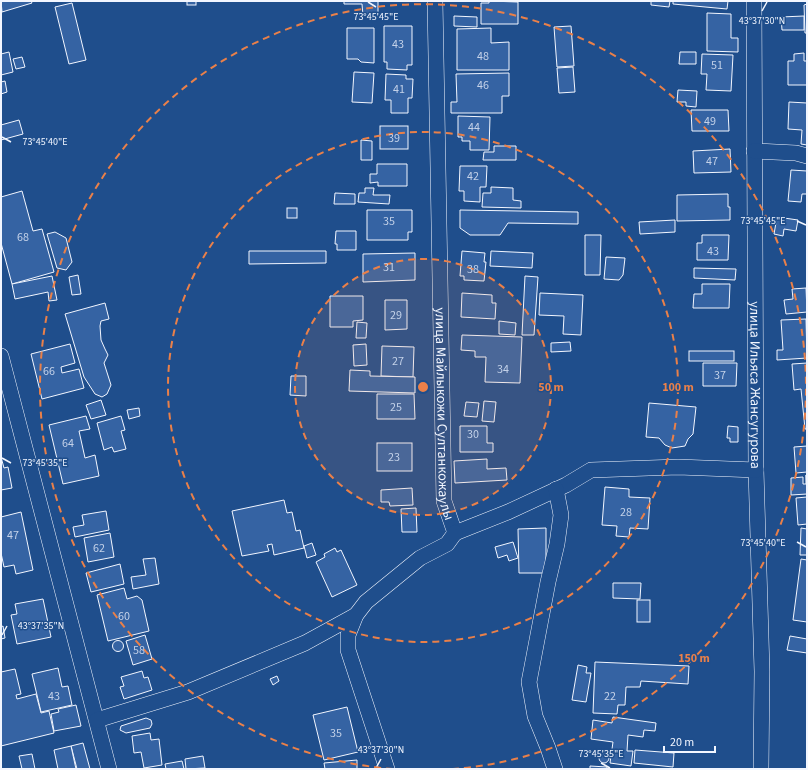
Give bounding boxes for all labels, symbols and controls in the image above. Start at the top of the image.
text: 73°45'45"E [353,10,399,24]
text: 43°37'30"N [739,14,785,28]
house number: 43 [392,36,404,53]
house number: 48 [477,48,489,65]
house number: 51 [711,57,723,74]
house number: 46 [477,77,489,94]
house number: 41 [393,81,405,98]
house number: 49 [704,113,716,130]
house number: 44 [468,119,480,136]
house number: 39 [388,130,400,147]
text: 73°45'40"E [22,135,68,149]
house number: 47 [706,153,718,170]
house number: 42 [467,168,479,185]
house number: 35 [383,213,395,230]
text: 73°45'45"E [740,214,786,228]
house number: 68 [17,229,29,246]
house number: 43 [707,243,719,260]
house number: 31 [383,259,395,276]
house number: 38 [467,261,479,278]
street label: улица Ильяса Жансугурова [744,301,765,469]
house number: 29 [390,307,402,324]
street label: улица Майлыкожи Султанкожаулы [430,307,459,523]
house number: 27 [392,353,404,370]
house number: 34 [497,361,509,378]
house number: 66 [43,363,55,380]
house number: 37 [714,367,726,384]
text: 50 m [538,379,564,396]
text: 100 m [662,379,694,396]
centre of rings [416,380,430,394]
house number: 25 [390,399,402,416]
house number: 30 [467,426,479,443]
house number: 64 [62,435,74,452]
house number: 23 [388,449,400,466]
text: 73°45'35"E [22,456,68,470]
house number: 28 [620,504,632,521]
house number: 47 [7,527,19,544]
text: 73°45'40"E [740,536,786,550]
house number: 62 [93,540,105,557]
house number: 60 [118,608,130,625]
text: 43°37'35"N [18,619,64,633]
house number: 58 [133,642,145,659]
text: 150 m [678,650,710,667]
house number: 43 [48,688,60,705]
house number: 22 [604,688,616,705]
house number: 35 [330,725,342,742]
scale bar [664,728,715,754]
text: 20 m [670,734,694,751]
text: 43°37'30"N [358,743,404,757]
text: 73°45'35"E [578,747,624,761]

